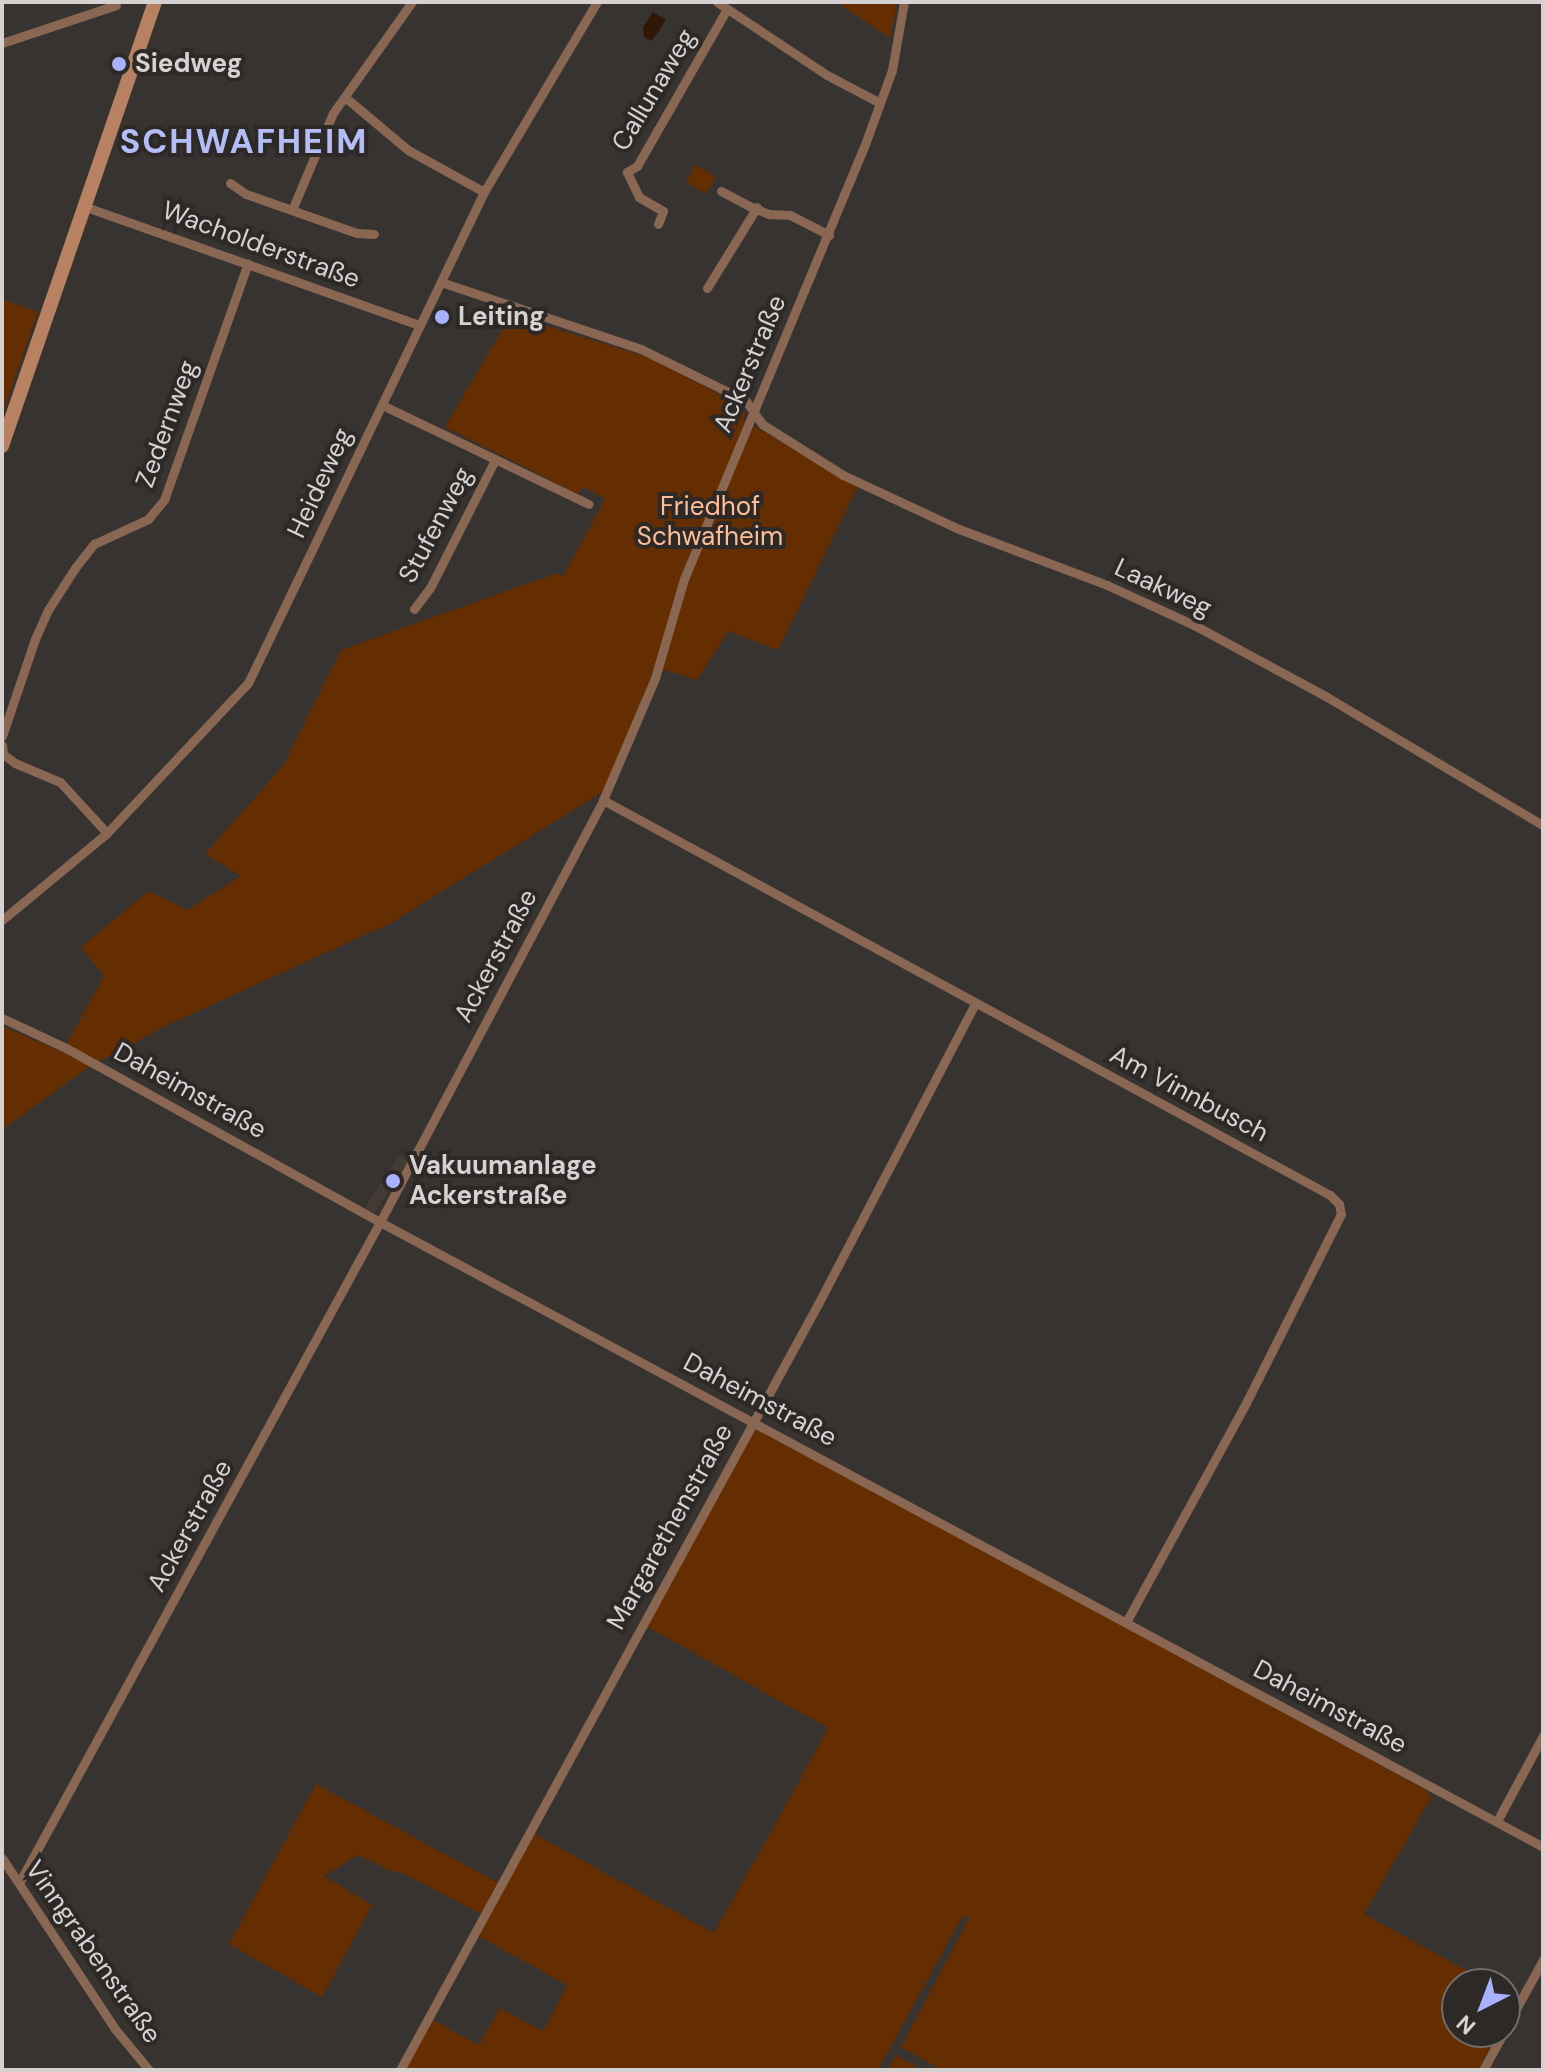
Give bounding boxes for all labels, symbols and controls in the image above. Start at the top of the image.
street label: Callunaweg [605,23,703,157]
place label: Siedweg [135,48,242,80]
marker: Siedweg [110,55,128,73]
district label: SCHWAFHEIM [120,122,368,162]
street label: Wacholderstraße [158,195,364,295]
street label: Ackerstraße [707,291,793,437]
place label: Leiting [458,301,545,333]
marker: Leiting [433,308,451,326]
street label: Zedernweg [130,356,204,492]
street label: Heideweg [281,423,359,543]
street label: Stufenweg [392,462,480,588]
park label: Friedhof Schwafheim [637,491,783,552]
street label: Laakweg [1109,552,1217,624]
street label: Ackerstraße [448,884,544,1028]
street label: Daheimstraße [108,1036,272,1146]
street label: Am Vinnbusch [1104,1039,1274,1149]
place label: Vakuumanlage Ackerstraße [409,1150,597,1212]
marker: Vakuumanlage Ackerstraße [384,1172,402,1190]
street label: Daheimstraße [678,1347,842,1453]
street label: Margarethenstraße [601,1419,739,1635]
street label: Ackerstraße [141,1455,239,1597]
street label: Daheimstraße [1248,1654,1412,1760]
street label: Vinngrabenstraße [18,1855,168,2049]
north arrow [1441,1968,1521,2048]
text: N [1450,2009,1482,2041]

